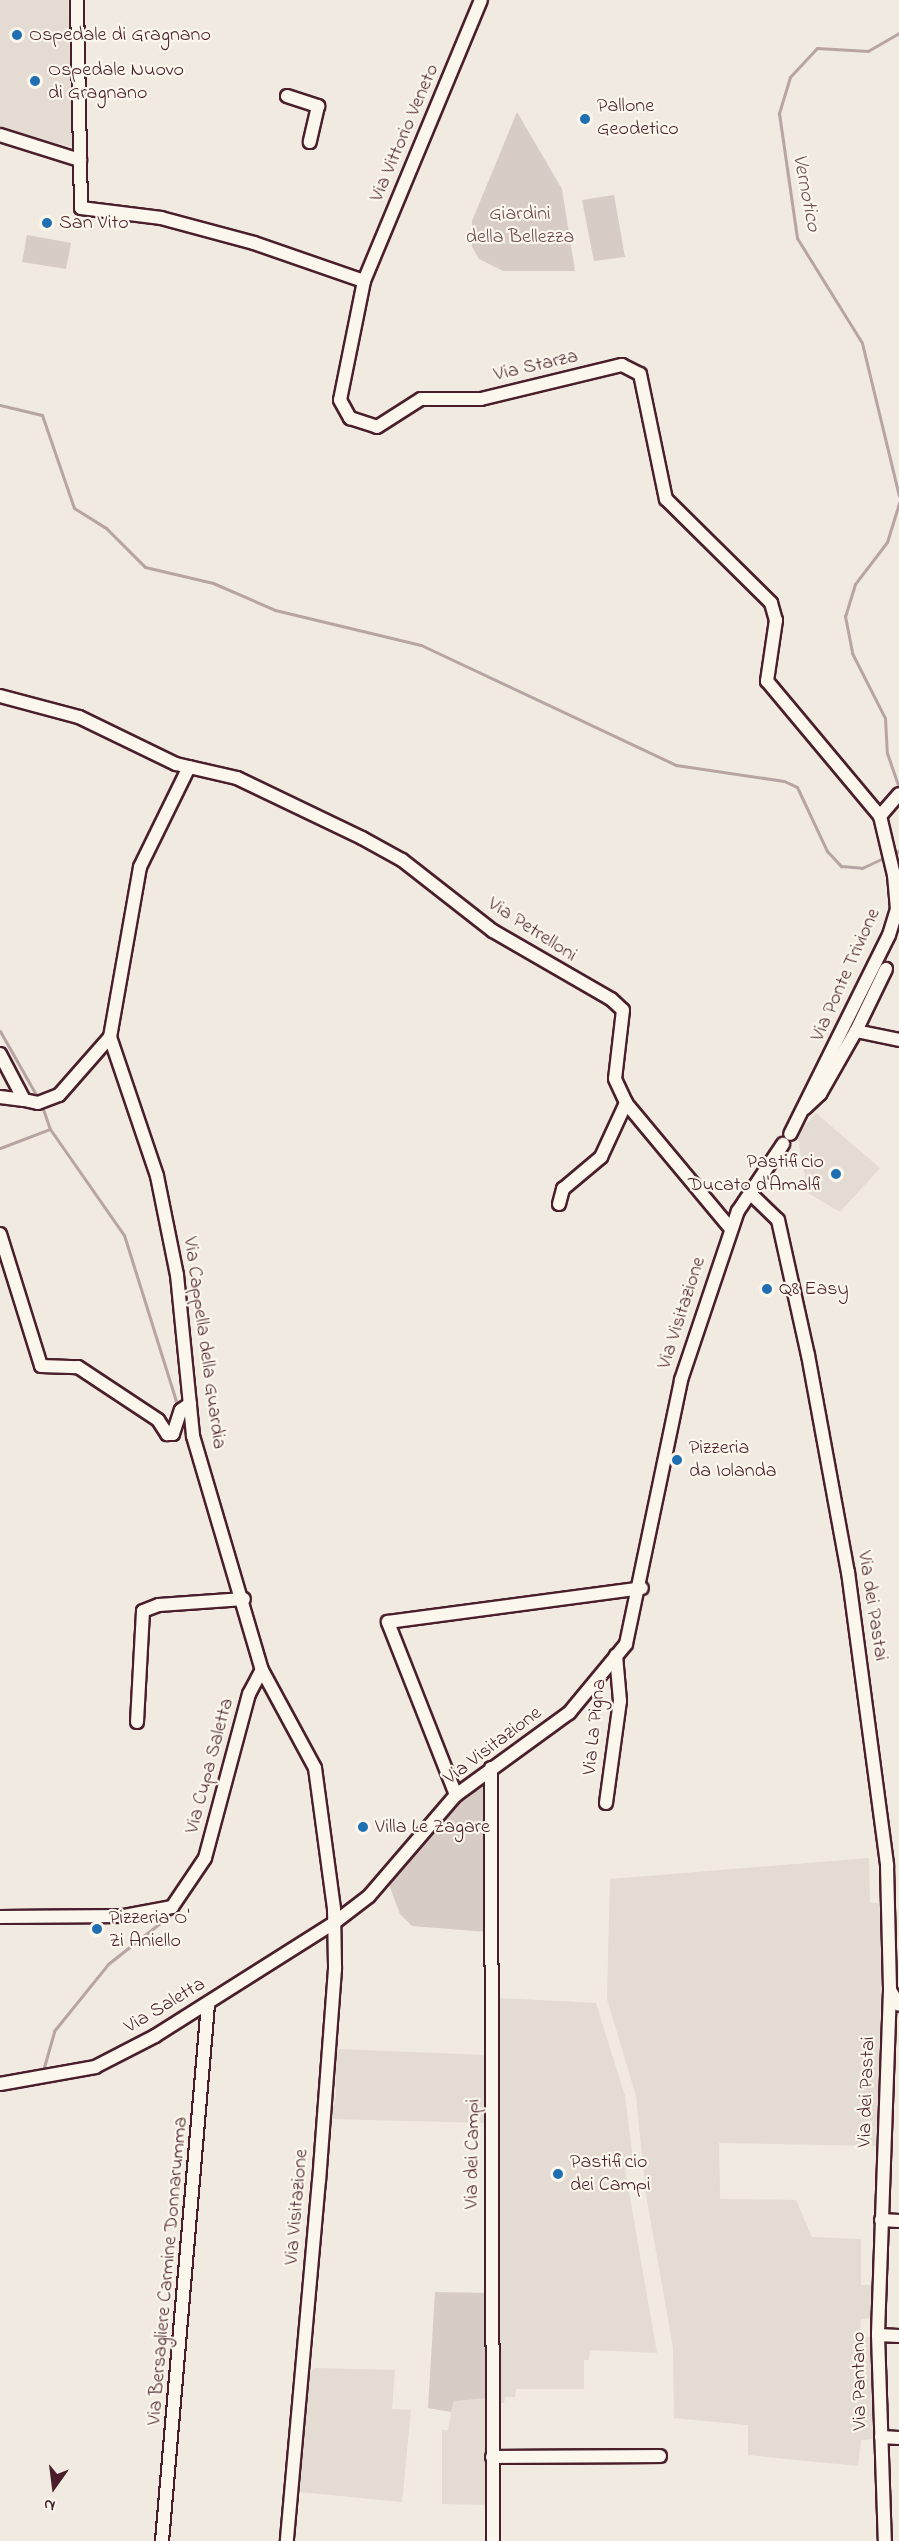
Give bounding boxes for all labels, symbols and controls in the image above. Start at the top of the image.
place label: Ospedale di Gragnano [29,23,211,47]
marker: Ospedale di Gragnano [10,28,24,42]
place label: Ospedale Nuovo di Gragnano [48,58,184,105]
street label: Via Vittorio Veneto [365,61,445,205]
marker: Ospedale Nuovo di Gragnano [26,72,44,90]
place label: Pallone Geodetico [597,95,679,142]
marker: Pallone Geodetico [578,112,592,126]
water label: Vernotico [786,152,826,234]
park label: Giardini della Bellezza [466,202,574,249]
place label: San Vito [59,211,129,235]
marker: San Vito [40,216,54,230]
street label: Via Starza [492,345,580,387]
street label: Via Petrelloni [483,892,581,968]
street label: Via Ponte Trivione [806,905,886,1045]
place label: Pastificio Ducato d'Amalfi [688,1150,824,1197]
marker: Pastificio Ducato d'Amalfi [829,1167,843,1181]
street label: Via Cappella della Guardia [177,1235,231,1451]
street label: Via Visitazione [653,1254,711,1372]
place label: Q8 Easy [779,1277,849,1301]
marker: Q8 Easy [760,1282,774,1296]
place label: Pizzeria da Iolanda [689,1436,777,1483]
marker: Pizzeria da Iolanda [670,1453,684,1467]
street label: Via dei Pastai [851,1549,893,1663]
street label: Via La Pigna [578,1678,612,1776]
street label: Via Cupa Saletta [180,1696,240,1836]
street label: Via Visitazione [439,1701,547,1791]
place label: Villa Le Zagare [375,1815,490,1839]
marker: Villa Le Zagare [356,1820,370,1834]
place label: Pizzeria O' Zi Aniello [109,1906,190,1953]
marker: Pizzeria O' Zi Aniello [90,1922,104,1936]
street label: Via Saletta [120,1973,210,2039]
street label: Via dei Pastai [853,2036,881,2148]
street label: Via dei Campi [460,2099,486,2209]
street label: Via Bersagliere Carmine Donnarumma [143,2116,193,2426]
street label: Via Visitazione [280,2148,314,2266]
place label: Pastificio dei Campi [570,2150,651,2197]
marker: Pastificio dei Campi [551,2167,565,2181]
street label: Via Pantano [847,2331,873,2431]
north arrow [24,2457,84,2517]
text: N [41,2492,58,2517]

